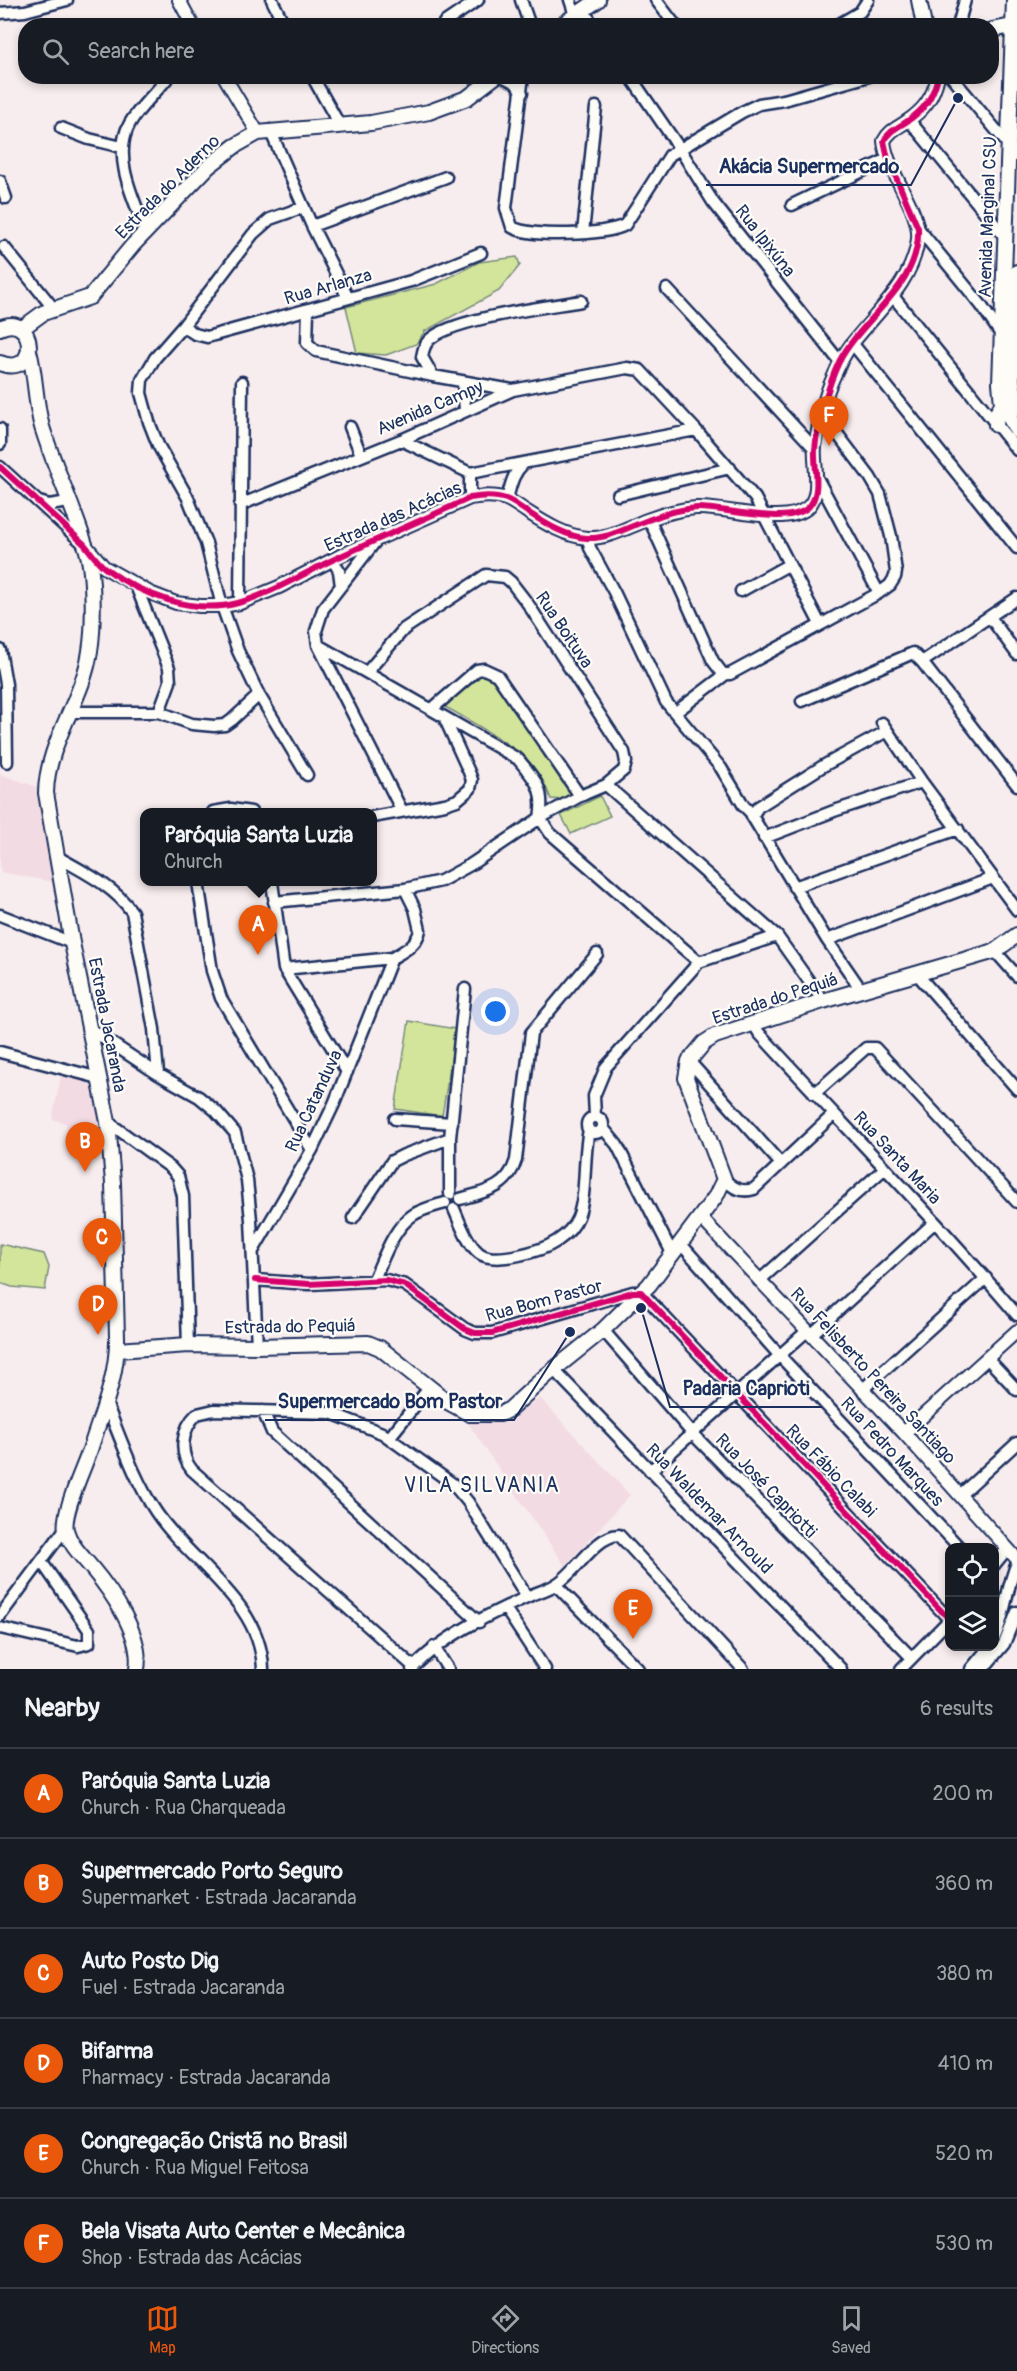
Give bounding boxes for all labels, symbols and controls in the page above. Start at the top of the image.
search box [18,18,999,84]
icon: search [39,35,72,68]
text: Search here [87,37,194,65]
street label: Estrada do Aderno [111,130,225,244]
street label: Avenida Marginal CSU [974,136,1002,298]
callout: Akácia Supermercado [706,147,911,185]
text: Akácia Supermercado [719,154,900,179]
street label: Rua Ipixúna [730,200,800,282]
street label: Rua Arlanza [282,264,374,310]
street label: Avenida Campy [373,375,487,441]
pin: F [810,396,848,446]
street label: Estrada das Acácias [321,476,465,558]
street label: Rua Boituva [530,587,598,673]
popup [140,808,377,886]
text: Paróquia Santa Luzia [164,821,353,849]
text: Church [164,849,222,874]
pin: A [238,906,278,955]
street label: Estrada Jacaranda [83,956,131,1094]
street label: Estrada do Pequiá [709,968,841,1030]
your location [481,997,510,1026]
street label: Rua Catanduva [280,1046,348,1156]
street label: Rua Santa Maria [848,1107,946,1209]
pin: B [66,1122,104,1172]
pin: C [82,1218,122,1268]
street label: Rua Bom Pastor [483,1274,605,1328]
street label: Rua Felisberto Pereira Santiago [785,1283,961,1469]
pin: D [78,1286,118,1335]
street label: Estrada do Pequiá [225,1314,355,1340]
callout: Padaria Caprioti [670,1369,822,1407]
text: Padaria Caprioti [682,1376,810,1401]
callout: Supermercado Bom Pastor [265,1382,514,1420]
text: Supermercado Bom Pastor [278,1389,503,1414]
street label: Rua Pedro Marques [835,1393,949,1511]
street label: Rua Fábio Calabi [781,1420,881,1522]
street label: Rua José Capriotti [710,1429,822,1543]
street label: Rua Waldemar Arnould [641,1439,777,1579]
district label: VILA SILVANIA [404,1472,560,1499]
map controls [945,1543,999,1651]
button: locate [945,1543,999,1597]
pin: E [614,1590,652,1639]
button: layers [945,1597,999,1651]
text: Nearby [24,1692,100,1724]
text: 6 results [920,1696,993,1721]
text: Paróquia Santa Luzia [81,1767,270,1795]
text: A [37,1781,50,1806]
text: 200 m [932,1781,993,1806]
text: Church · Rua Charqueada [81,1795,286,1820]
text: Supermercado Porto Seguro [81,1857,343,1885]
text: B [38,1871,49,1896]
text: 360 m [934,1871,993,1896]
text: Supermarket · Estrada Jacaranda [81,1885,357,1910]
text: Auto Posto Dig [81,1947,219,1975]
text: C [37,1961,50,1986]
text: 380 m [936,1961,993,1986]
text: Fuel · Estrada Jacaranda [81,1975,285,2000]
text: Bifarma [81,2037,153,2065]
text: D [37,2051,50,2076]
text: 410 m [938,2051,993,2076]
text: Pharmacy · Estrada Jacaranda [81,2065,331,2090]
text: Congregação Cristã no Brasil [81,2127,348,2155]
text: E [38,2141,49,2166]
text: 520 m [935,2141,993,2166]
text: Church · Rua Miguel Feitosa [81,2155,309,2180]
text: Bela Visata Auto Center e Mecânica [81,2217,405,2245]
text: F [37,2231,50,2256]
text: 530 m [935,2231,993,2256]
text: Shop · Estrada das Acácias [81,2245,302,2270]
tab: Map [146,2302,179,2358]
tab: Directions [471,2302,539,2358]
tab: Saved [831,2302,871,2358]

